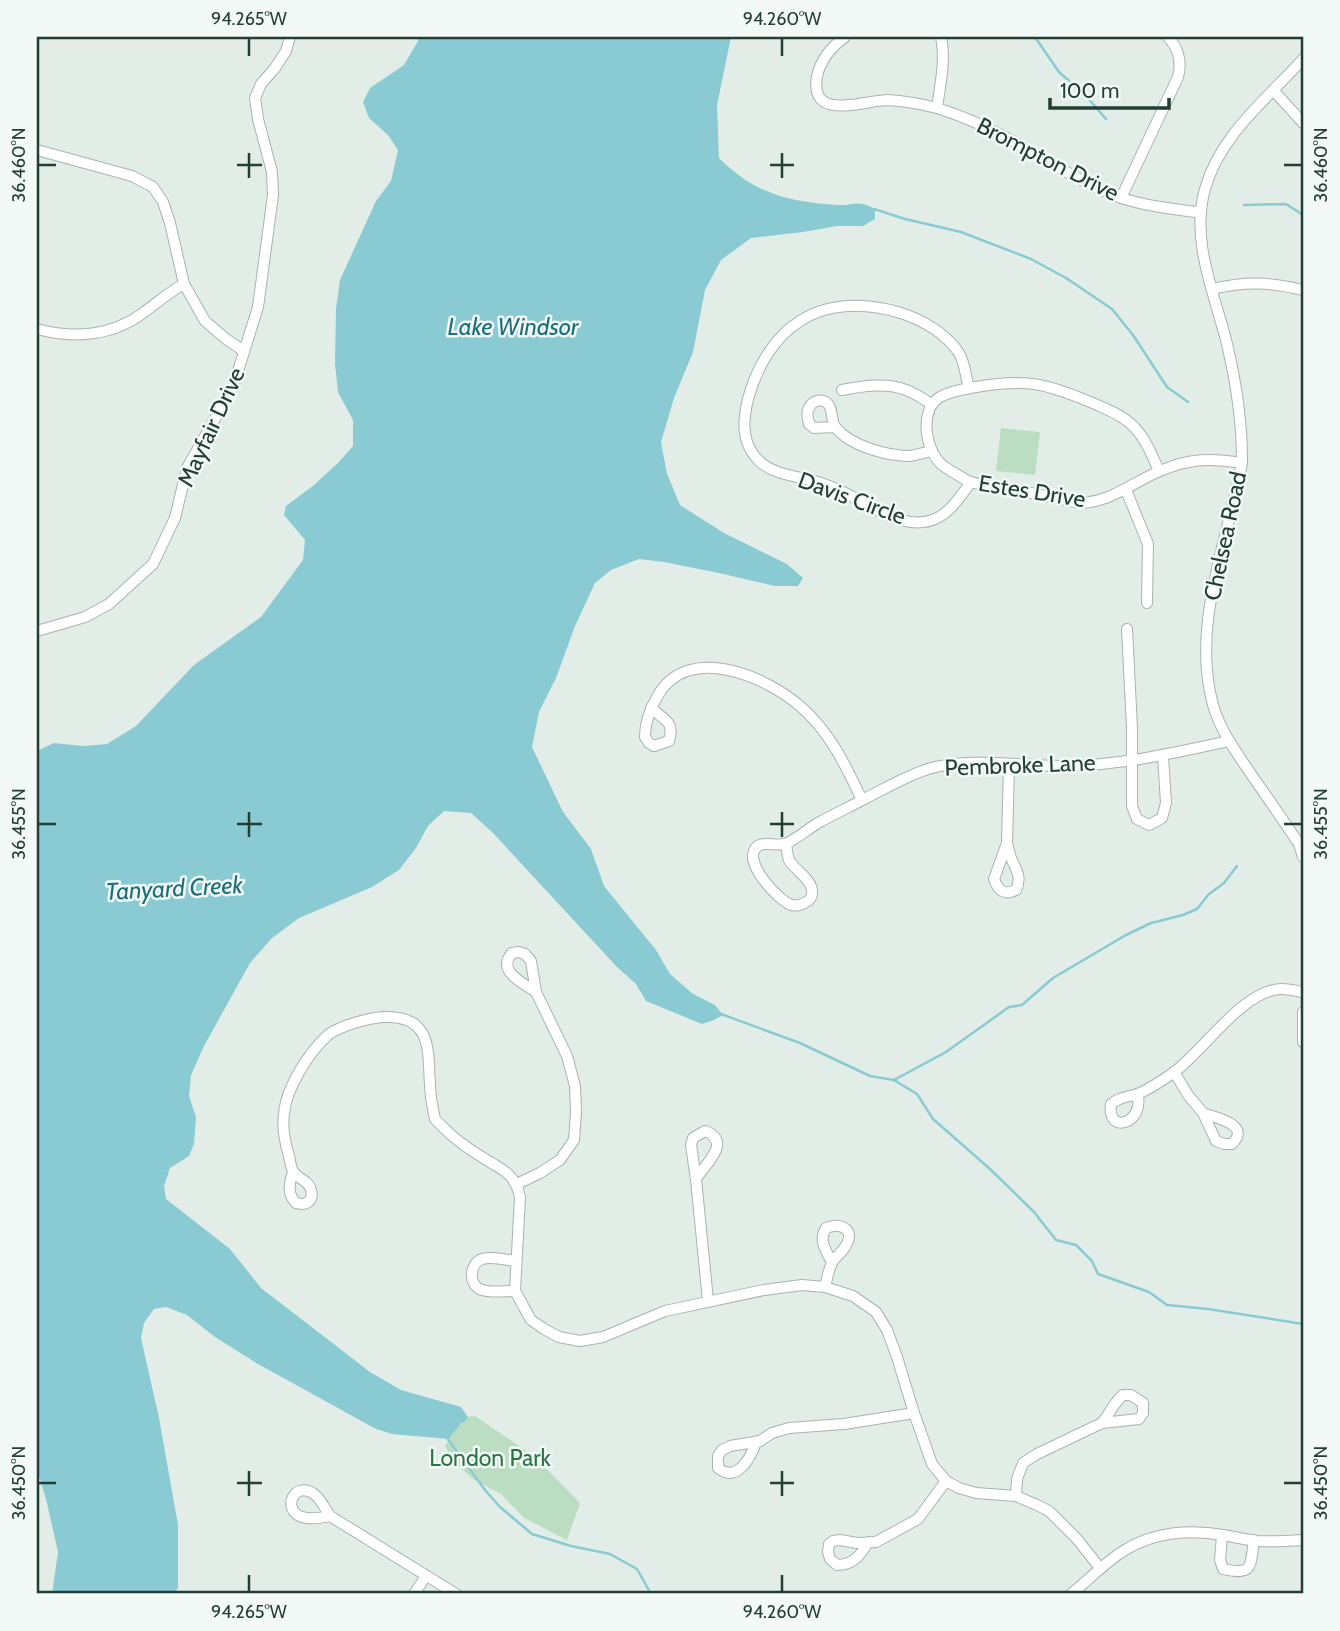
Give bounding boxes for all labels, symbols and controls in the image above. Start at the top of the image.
text: 94.265°W [211,8,287,30]
text: 94.260°W [743,8,821,30]
scale bar [1050,66,1168,110]
text: 100 m [1060,78,1119,103]
street label: Brompton Drive [972,111,1124,207]
text: 36.460°N [8,128,30,202]
text: 36.460°N [1310,128,1332,202]
water label: Lake Windsor [448,312,580,341]
street label: Mayfair Drive [171,363,251,491]
street label: Davis Circle [794,466,910,530]
street label: Estes Drive [977,469,1088,513]
street label: Chelsea Road [1198,469,1252,603]
street label: Pembroke Lane [944,748,1096,782]
text: 36.455°N [8,788,30,860]
text: 36.455°N [1310,788,1332,860]
water label: Tanyard Creek [105,870,244,906]
park label: London Park [429,1444,552,1472]
text: 36.450°N [8,1446,30,1520]
text: 36.450°N [1310,1446,1332,1520]
text: 94.265°W [211,1601,287,1623]
text: 94.260°W [743,1601,821,1623]

